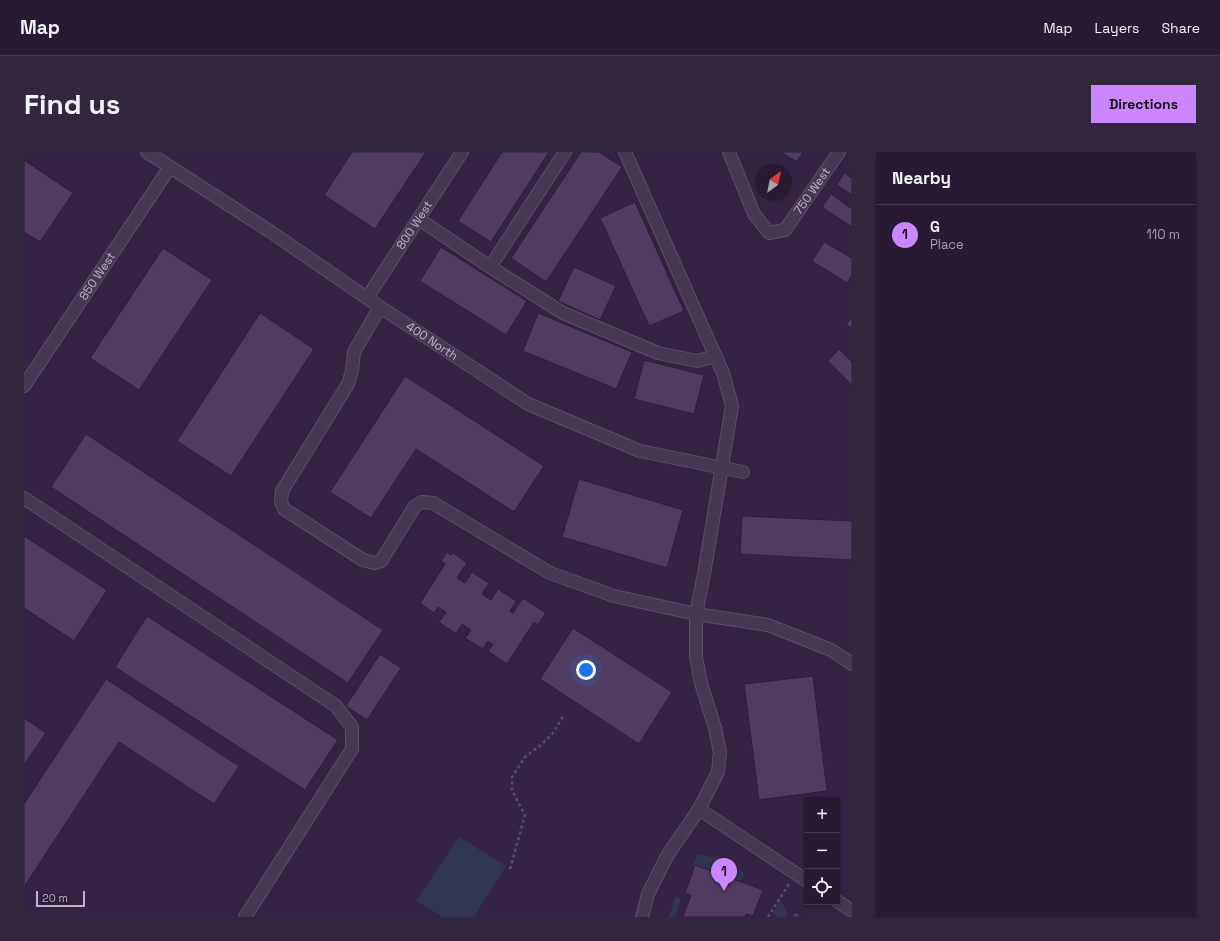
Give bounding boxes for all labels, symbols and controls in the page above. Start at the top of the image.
text: Map [20,15,60,40]
text: Map [1043,19,1073,37]
text: Layers [1095,19,1139,37]
text: Share [1161,19,1200,37]
button: Directions [1091,85,1196,123]
text: Find us [24,86,121,122]
north arrow [756,164,792,200]
street label: 750 West [790,164,834,218]
text: Nearby [892,167,951,189]
street label: 800 West [393,198,436,253]
text: G [930,217,940,236]
text: 1 [902,226,908,243]
text: 110 m [1146,226,1180,243]
text: Place [930,236,964,253]
street label: 850 West [75,249,119,303]
street label: 400 North [403,318,461,364]
your location [576,660,596,680]
map controls [804,797,840,905]
button: + [804,797,840,833]
button: − [804,833,840,869]
pin: 1 [711,858,737,891]
button: locate [804,869,840,905]
scale bar [36,889,85,908]
text: 20 m [42,891,68,905]

